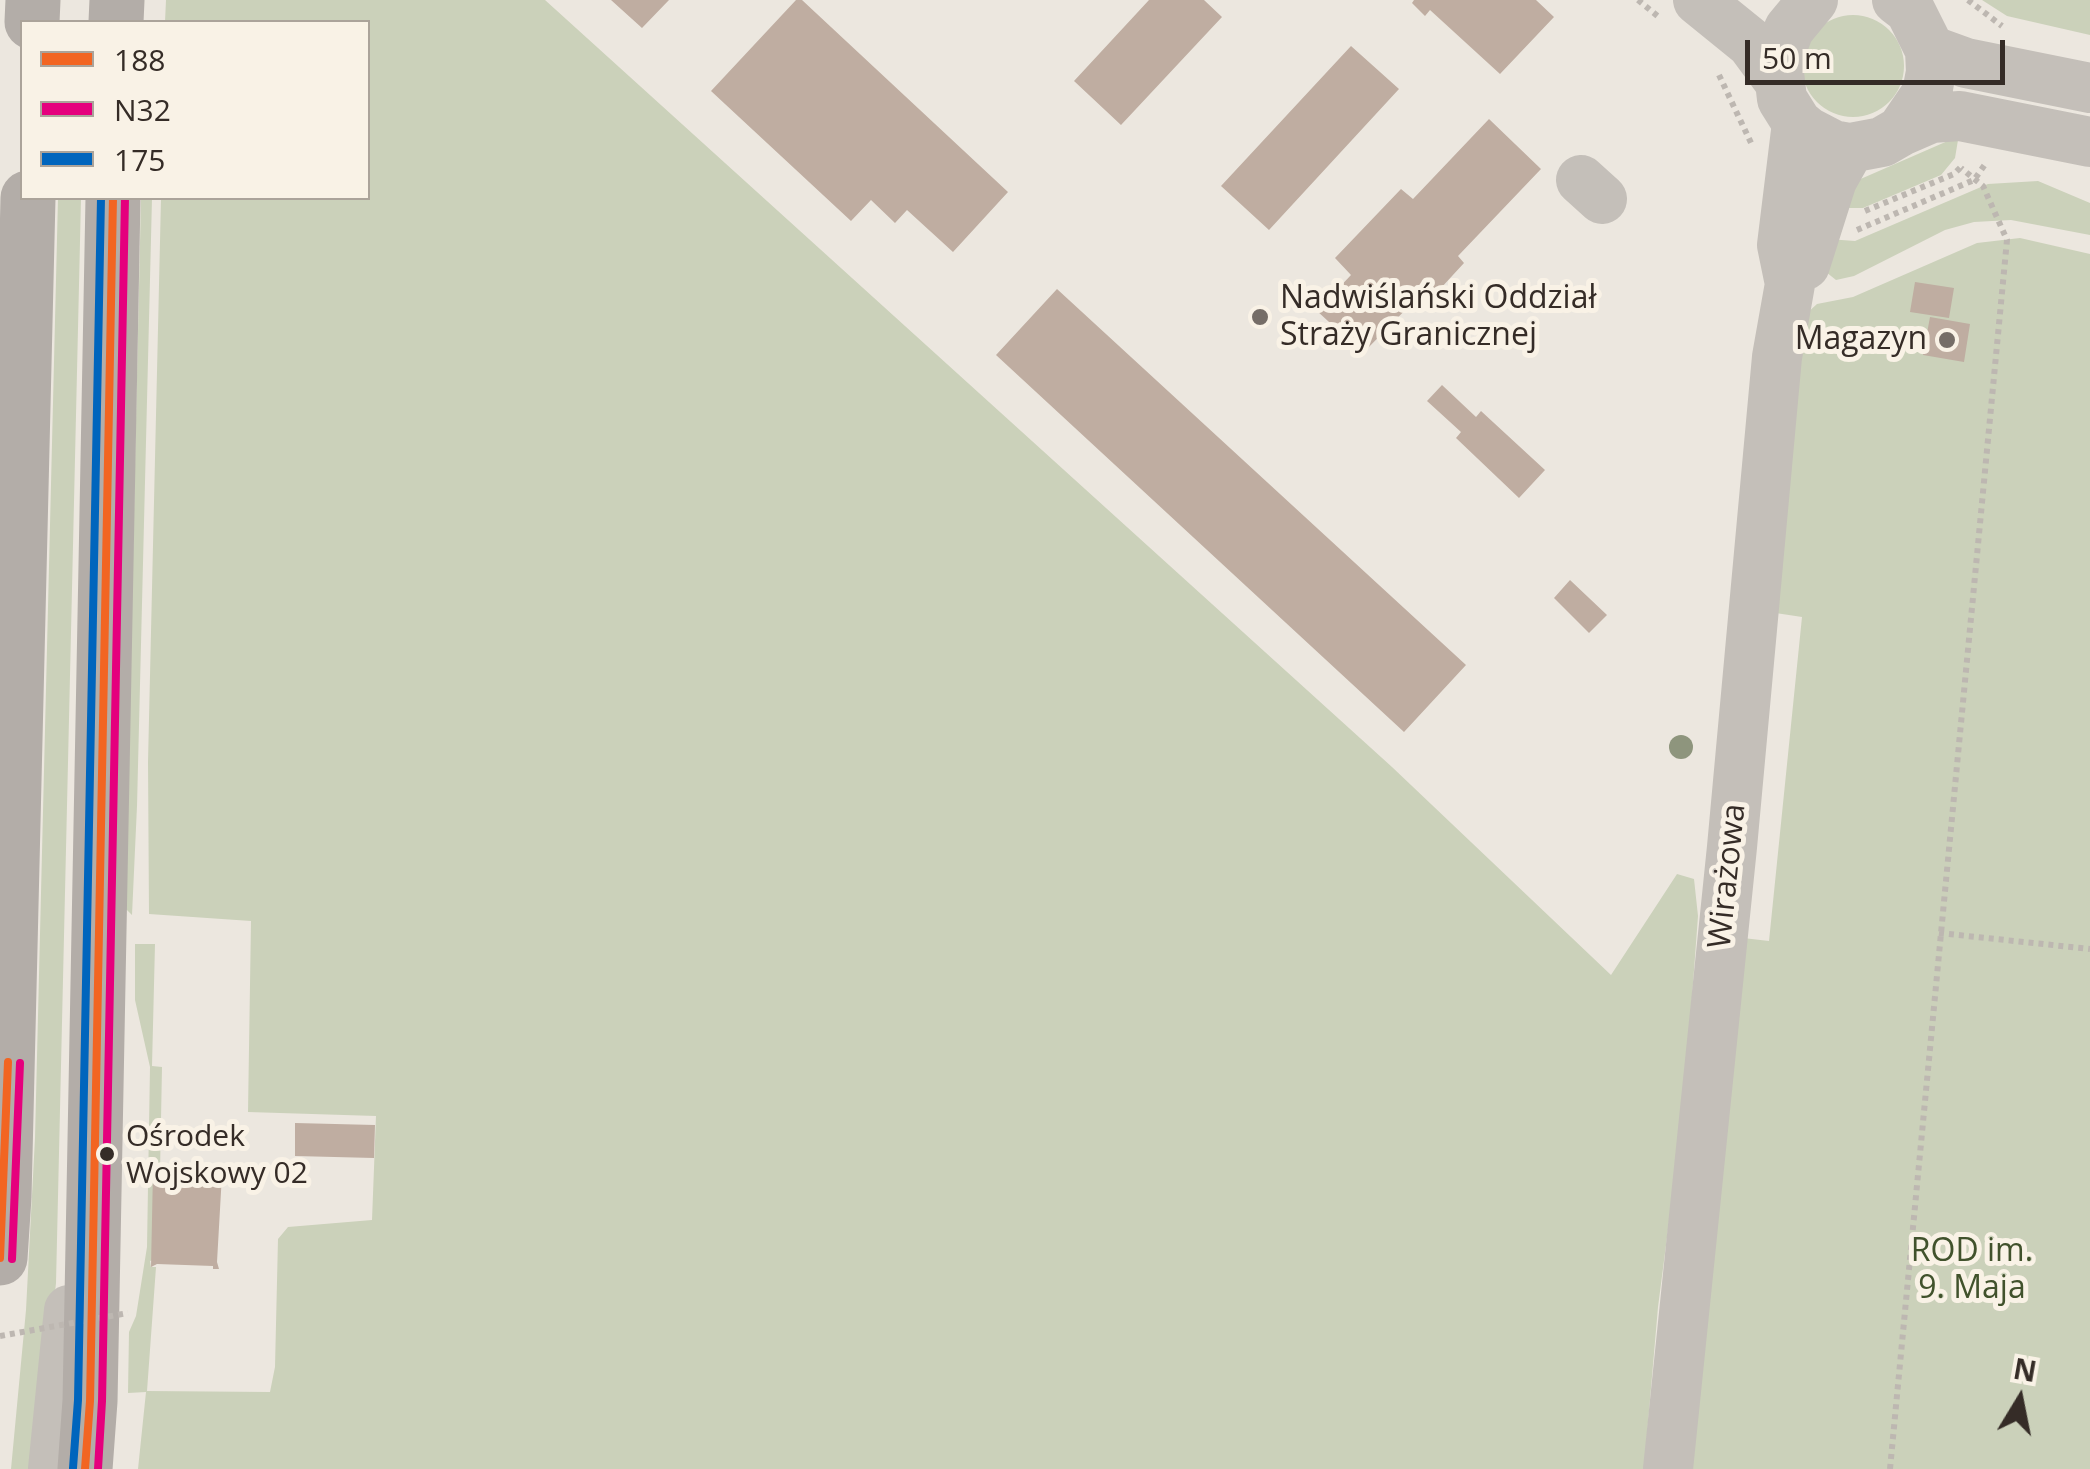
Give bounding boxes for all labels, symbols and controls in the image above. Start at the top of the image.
legend [20,20,370,200]
scale bar [1750,20,2010,82]
text: 50 m [1762,37,1832,78]
text: 188 [114,39,165,80]
text: N32 [114,89,171,130]
text: 175 [114,139,165,180]
place label: Nadwiślański Oddział Straży Granicznej [1280,280,1596,355]
marker: Nadwiślański Oddział Straży Granicznej [1249,306,1271,328]
place label: Magazyn [1795,321,1927,359]
marker: Magazyn [1936,329,1958,351]
street label: Wirażowa [1701,802,1755,950]
place label: Ośrodek Wojskowy 02 [126,1119,308,1190]
marker: Ośrodek Wojskowy 02 [97,1144,117,1164]
park label: ROD im. 9. Maja [1911,1233,2033,1308]
north arrow [1970,1349,2070,1449]
text: N [2011,1349,2040,1390]

